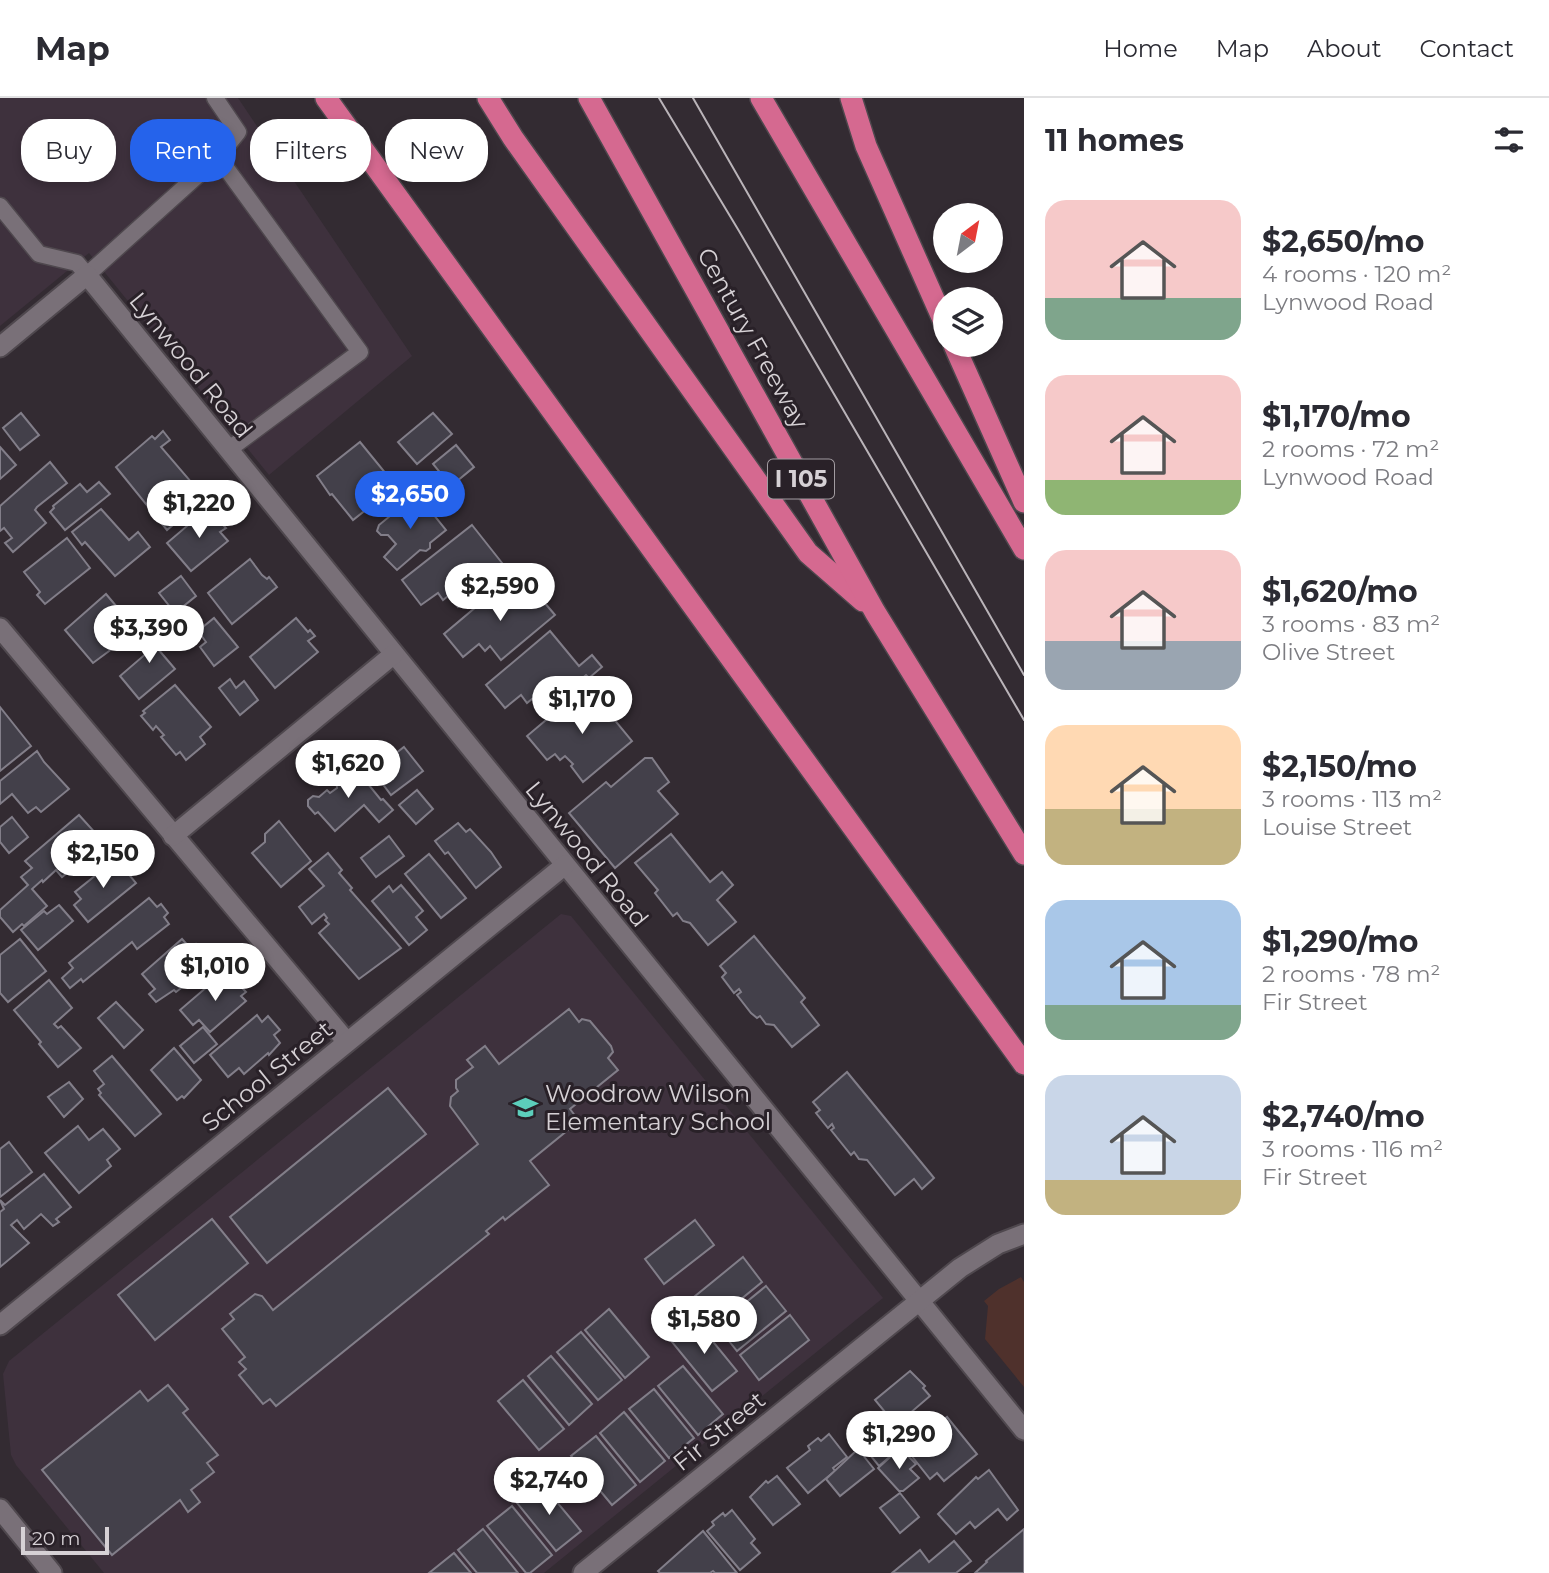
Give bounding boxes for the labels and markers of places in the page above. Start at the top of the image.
pin: $2,650 [353,472,467,531]
pin: $1,220 [142,480,256,540]
pin: $2,590 [443,564,557,623]
pin: $3,390 [92,606,206,665]
pin: $1,170 [525,676,639,736]
pin: $1,620 [291,740,405,800]
pin: $2,150 [46,830,160,890]
pin: $1,010 [158,944,272,1003]
place label: Woodrow Wilson Elementary School [545,1079,771,1136]
school or university icon: Woodrow Wilson Elementary School [511,1093,539,1121]
pin: $1,580 [647,1296,761,1356]
pin: $1,290 [842,1412,956,1471]
pin: $2,740 [492,1458,606,1517]

